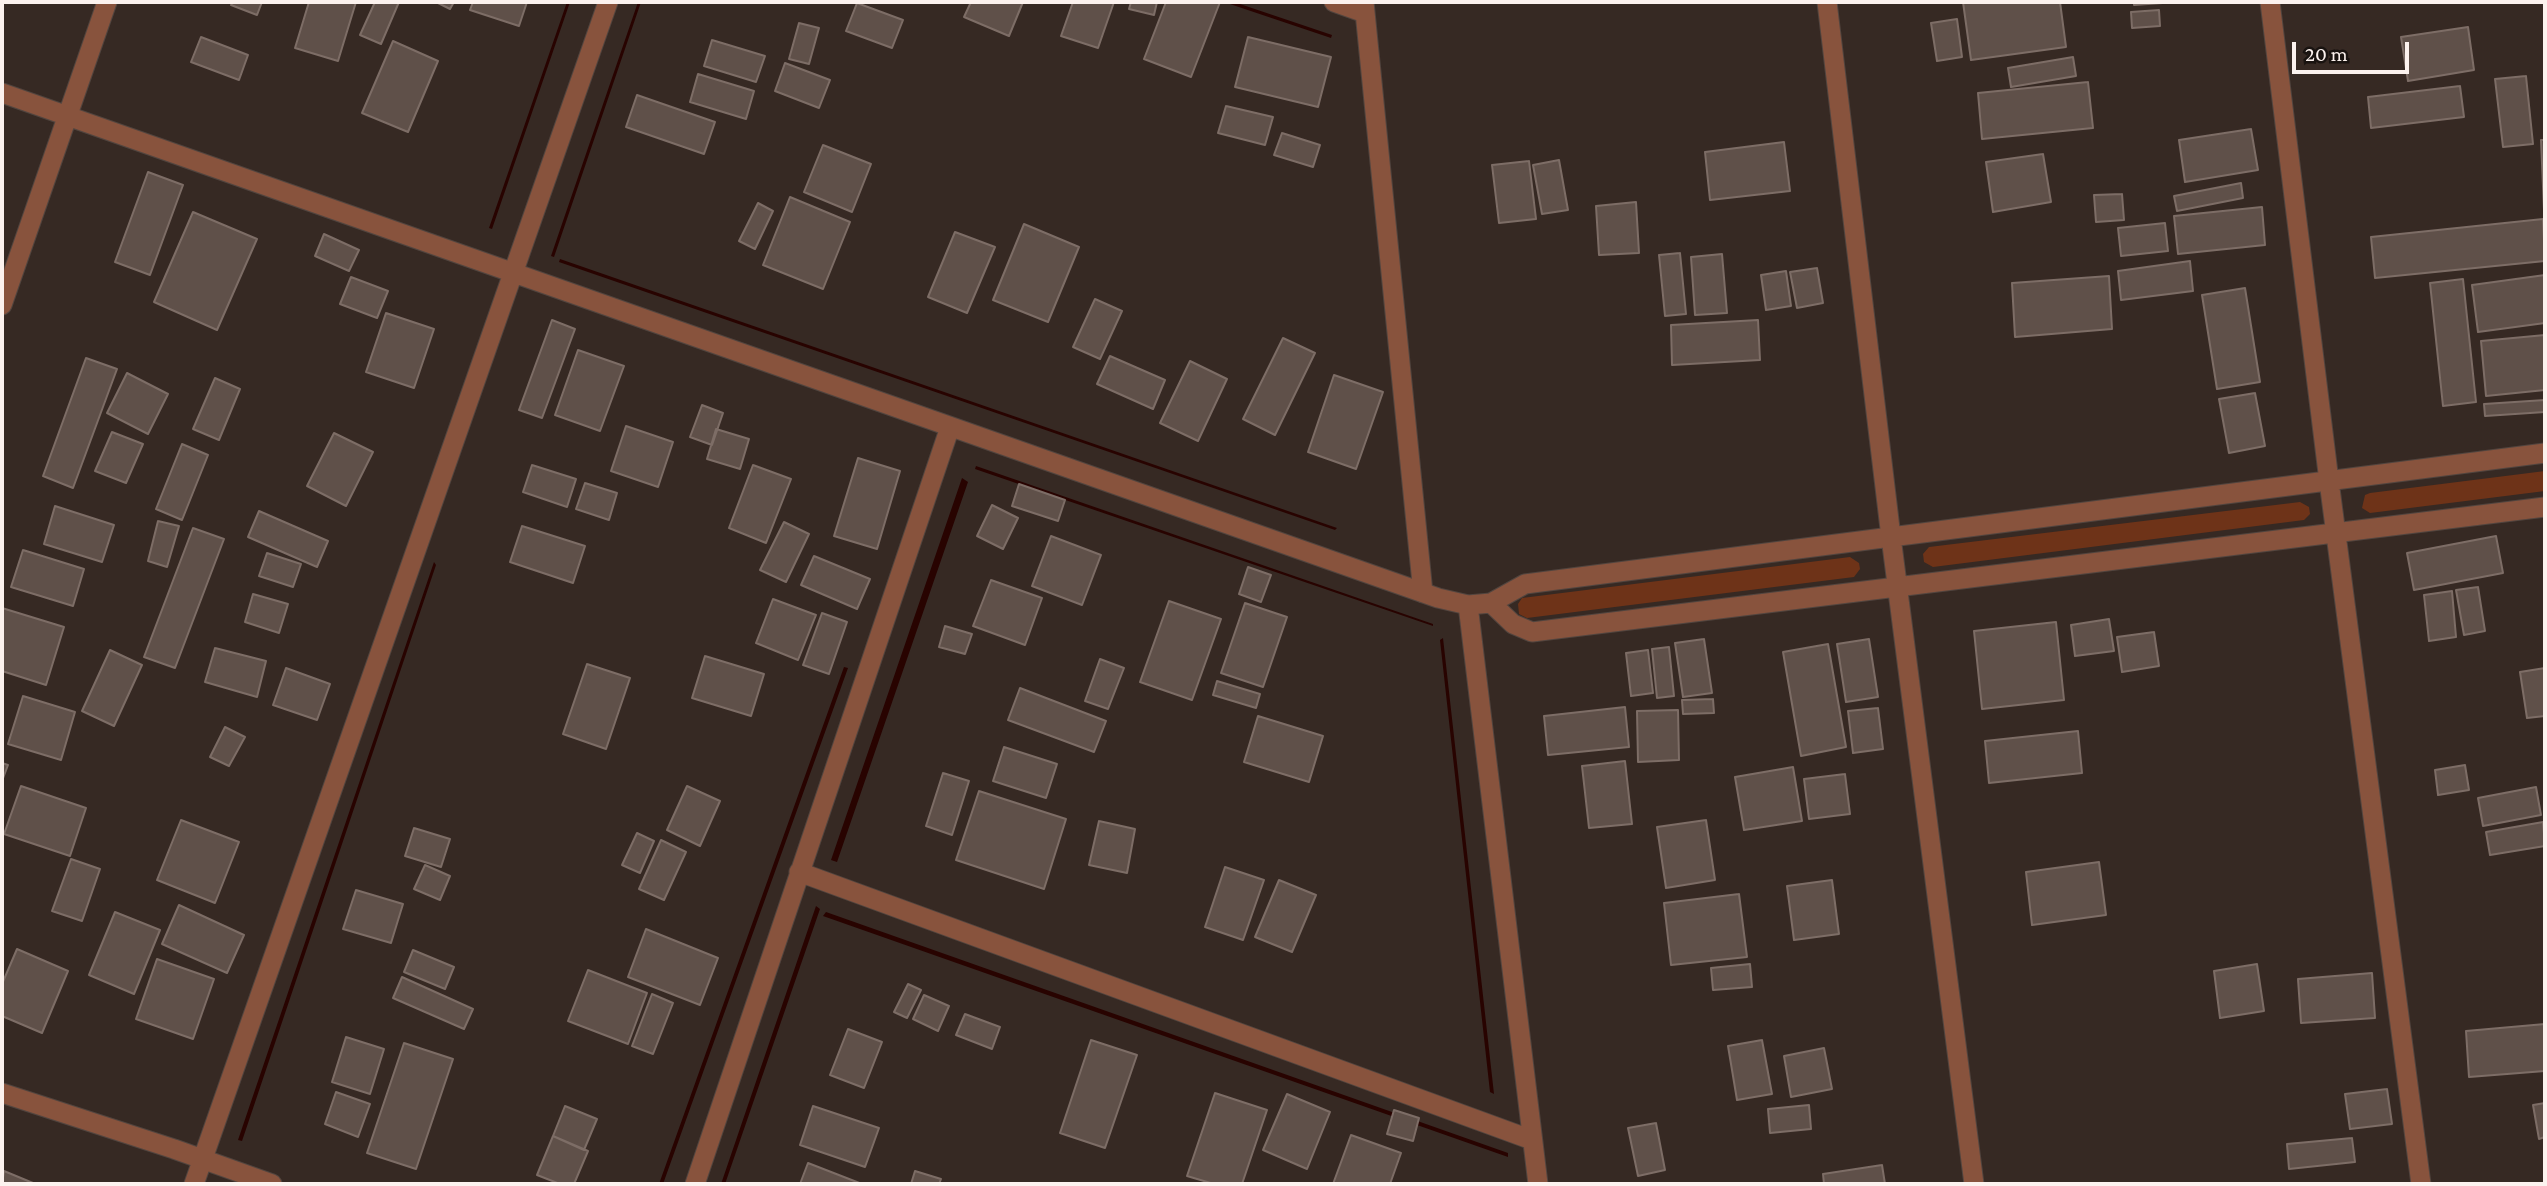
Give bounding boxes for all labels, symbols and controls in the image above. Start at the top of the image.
scale bar [2295,28,2412,72]
text: 20 m [2305,42,2348,66]

